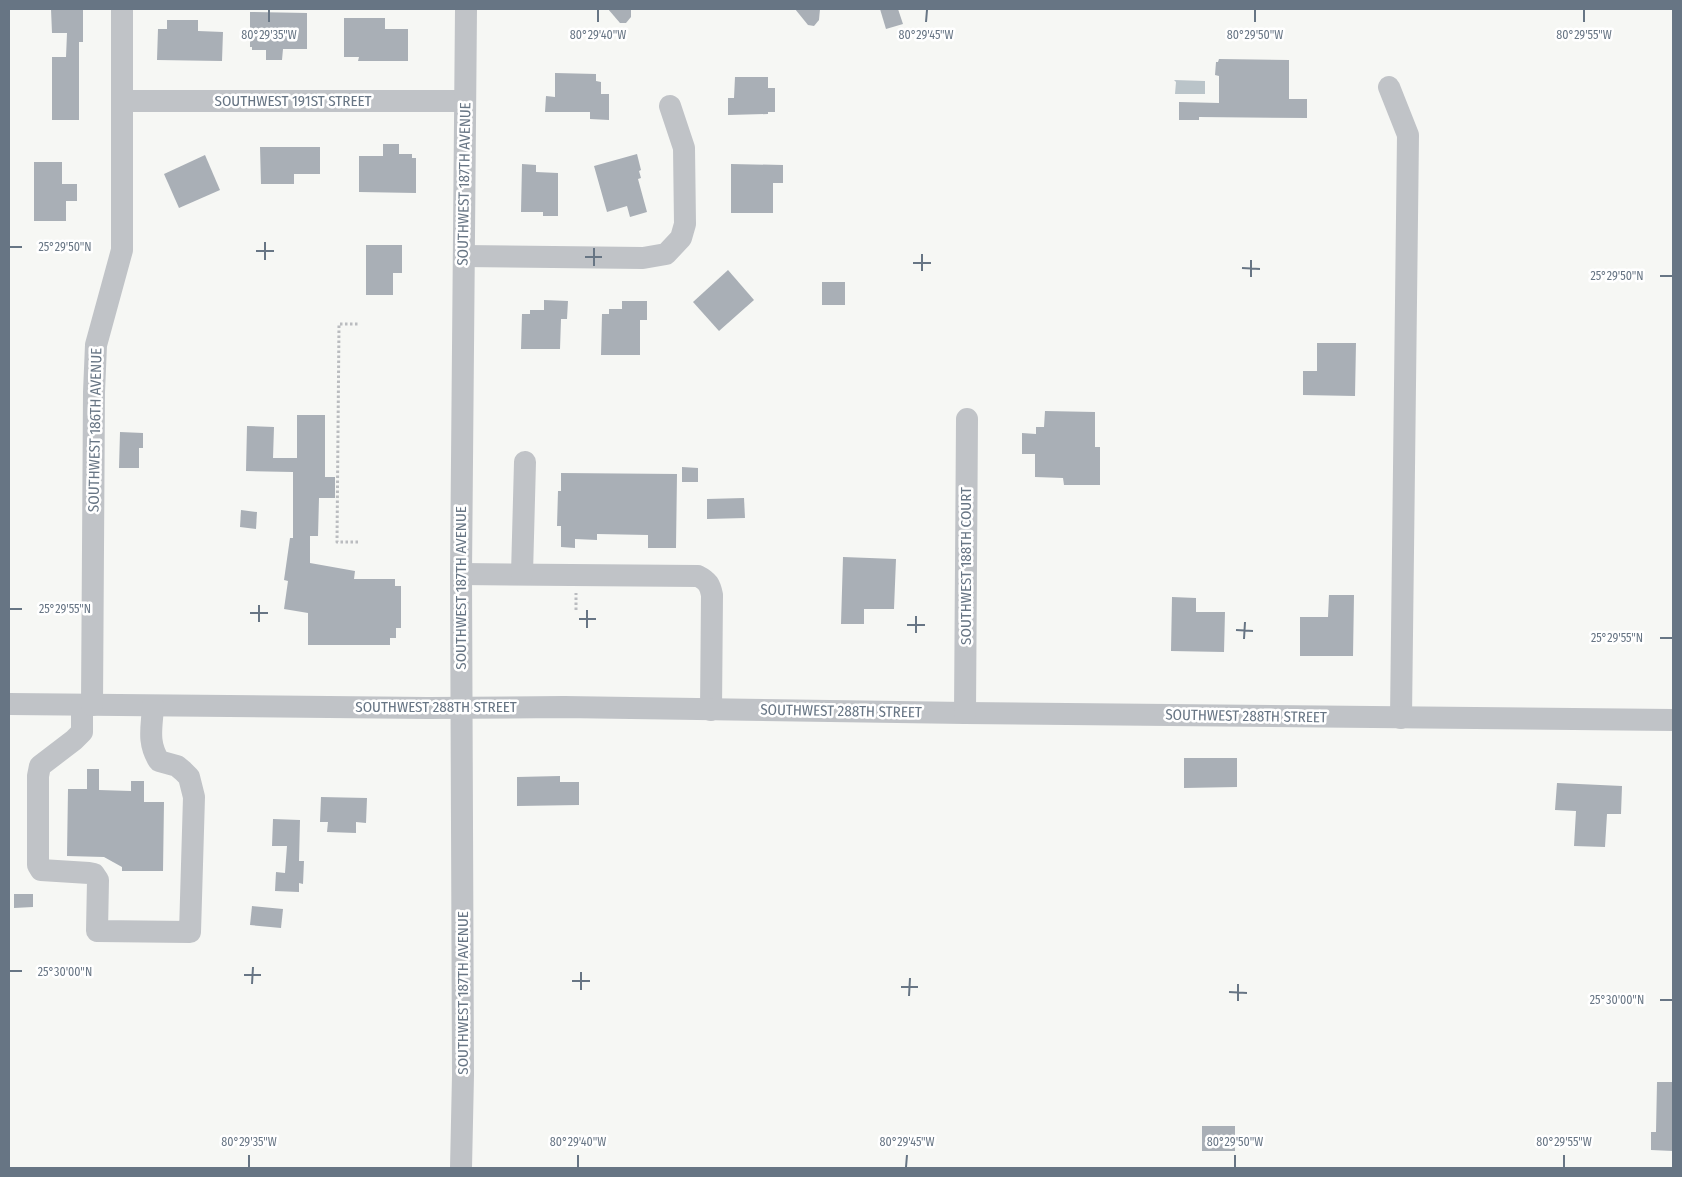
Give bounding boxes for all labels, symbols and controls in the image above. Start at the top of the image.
text: 80°29'35"W [241,28,297,42]
text: 80°29'40"W [570,28,626,42]
text: 80°29'45"W [898,28,954,42]
text: 80°29'50"W [1227,28,1283,42]
text: 80°29'55"W [1556,28,1612,42]
street label: SOUTHWEST 191ST STREET [215,92,372,110]
street label: SOUTHWEST 187TH AVENUE [454,102,474,266]
text: 25°29'50"N [38,240,92,254]
text: 25°29'50"N [1590,269,1644,283]
street label: SOUTHWEST 186TH AVENUE [85,348,105,512]
street label: SOUTHWEST 188TH COURT [957,487,975,645]
street label: SOUTHWEST 187TH AVENUE [452,506,470,670]
text: 25°29'55"N [39,602,91,616]
text: 25°29'55"N [1591,631,1643,645]
street label: SOUTHWEST 288TH STREET [355,698,517,716]
street label: SOUTHWEST 288TH STREET [760,701,922,721]
street label: SOUTHWEST 288TH STREET [1165,706,1327,726]
street label: SOUTHWEST 187TH AVENUE [454,911,472,1075]
text: 25°30'00"N [38,965,92,979]
text: 25°30'00"N [1590,993,1644,1007]
text: 80°29'35"W [221,1135,277,1149]
text: 80°29'40"W [550,1135,606,1149]
text: 80°29'45"W [879,1135,935,1149]
text: 80°29'50"W [1207,1135,1263,1149]
text: 80°29'55"W [1536,1135,1592,1149]

